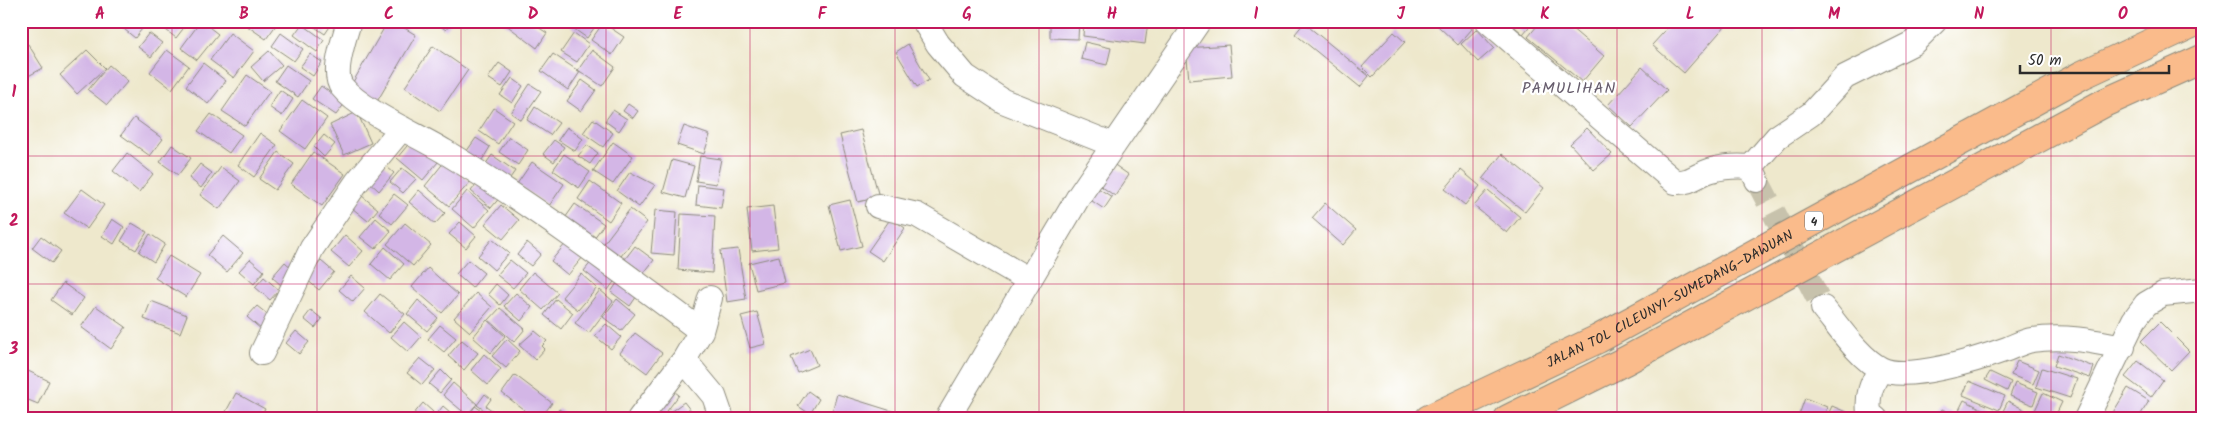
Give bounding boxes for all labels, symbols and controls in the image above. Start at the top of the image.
text: A [95,2,105,27]
text: B [239,2,249,27]
text: C [384,2,394,27]
text: D [528,2,539,27]
text: E [674,2,684,27]
text: F [818,2,828,27]
text: G [962,2,972,27]
text: H [1107,2,1117,27]
text: I [1254,2,1259,27]
text: J [1397,2,1406,27]
text: K [1540,2,1550,27]
text: L [1686,2,1694,27]
text: M [1828,2,1841,27]
text: N [1974,2,1984,27]
text: O [2118,2,2128,27]
scale bar [2020,42,2169,74]
text: 50 m [2028,49,2062,73]
district label: PAMULIHAN [1522,76,1616,101]
text: 1 [12,80,17,105]
text: 2 [9,209,19,234]
road number: 4 [1805,212,1823,230]
street label: JALAN TOL CILEUNYI–SUMEDANG–DAWUAN [1543,224,1798,374]
text: 3 [9,337,19,362]

